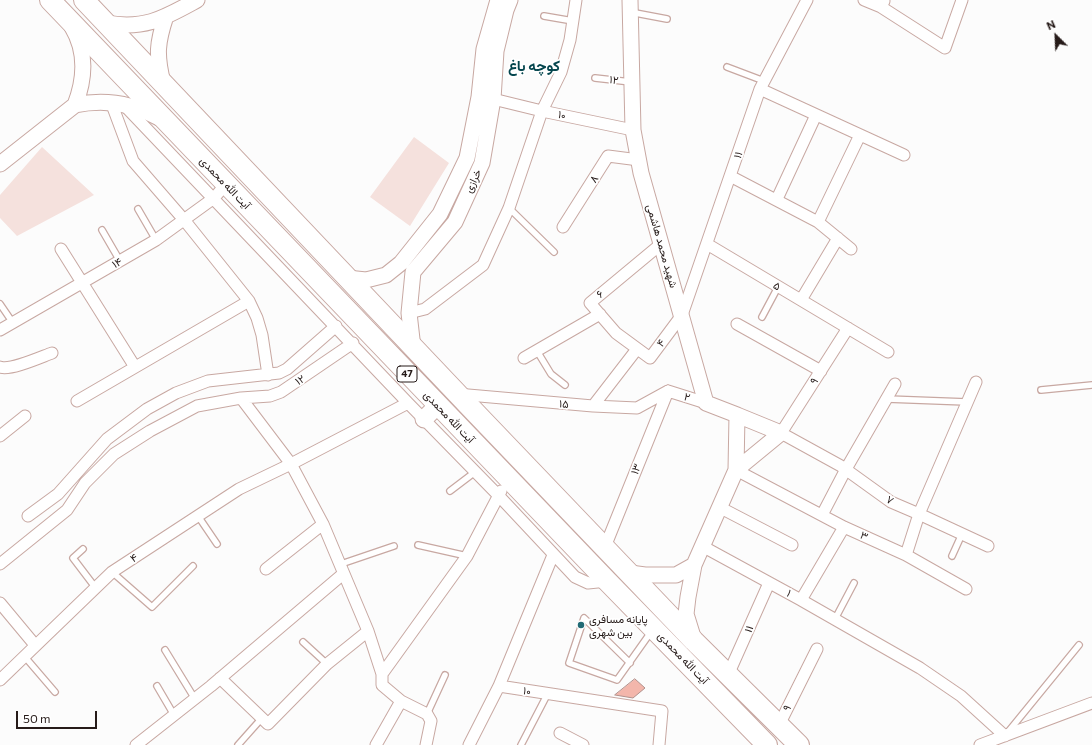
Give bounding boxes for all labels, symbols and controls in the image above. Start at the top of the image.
north arrow [1036,16,1076,56]
text: N [1044,17,1057,32]
district label: کوچه باغ [508,57,560,75]
street label: ۱۲ [609,73,619,87]
street label: ۱۰ [557,108,567,122]
street label: ۱۱ [731,150,745,160]
street label: آیت الله محمدی [197,154,253,212]
street label: خرازی [462,167,484,195]
street label: ۸ [587,173,601,185]
street label: شهید محمد هاشمی [644,203,680,289]
street label: ۱۴ [110,255,124,271]
street label: ۵ [771,279,783,293]
street label: ۶ [594,287,606,301]
street label: ۴ [654,337,668,349]
road number: 47 [397,366,417,382]
street label: ۱۲ [293,372,307,388]
street label: ۹ [807,375,821,387]
street label: آیت الله محمدی [421,388,477,446]
street label: ۲ [682,390,692,404]
street label: ۱۵ [559,397,569,411]
street label: ۱۳ [628,462,644,476]
street label: ۷ [884,493,896,507]
street label: ۳ [858,528,870,544]
street label: ۴ [128,551,140,565]
street label: ۱ [784,586,794,600]
place label: پایانه مسافری بین شهری [589,612,648,638]
marker: پایانه مسافری بین شهری [576,620,586,630]
street label: ۱۱ [742,623,756,635]
street label: آیت الله محمدی [655,629,711,687]
street label: ۱۰ [522,684,532,698]
scale bar [18,703,99,729]
street label: ۹ [780,703,794,713]
text: 50 m [23,711,51,725]

